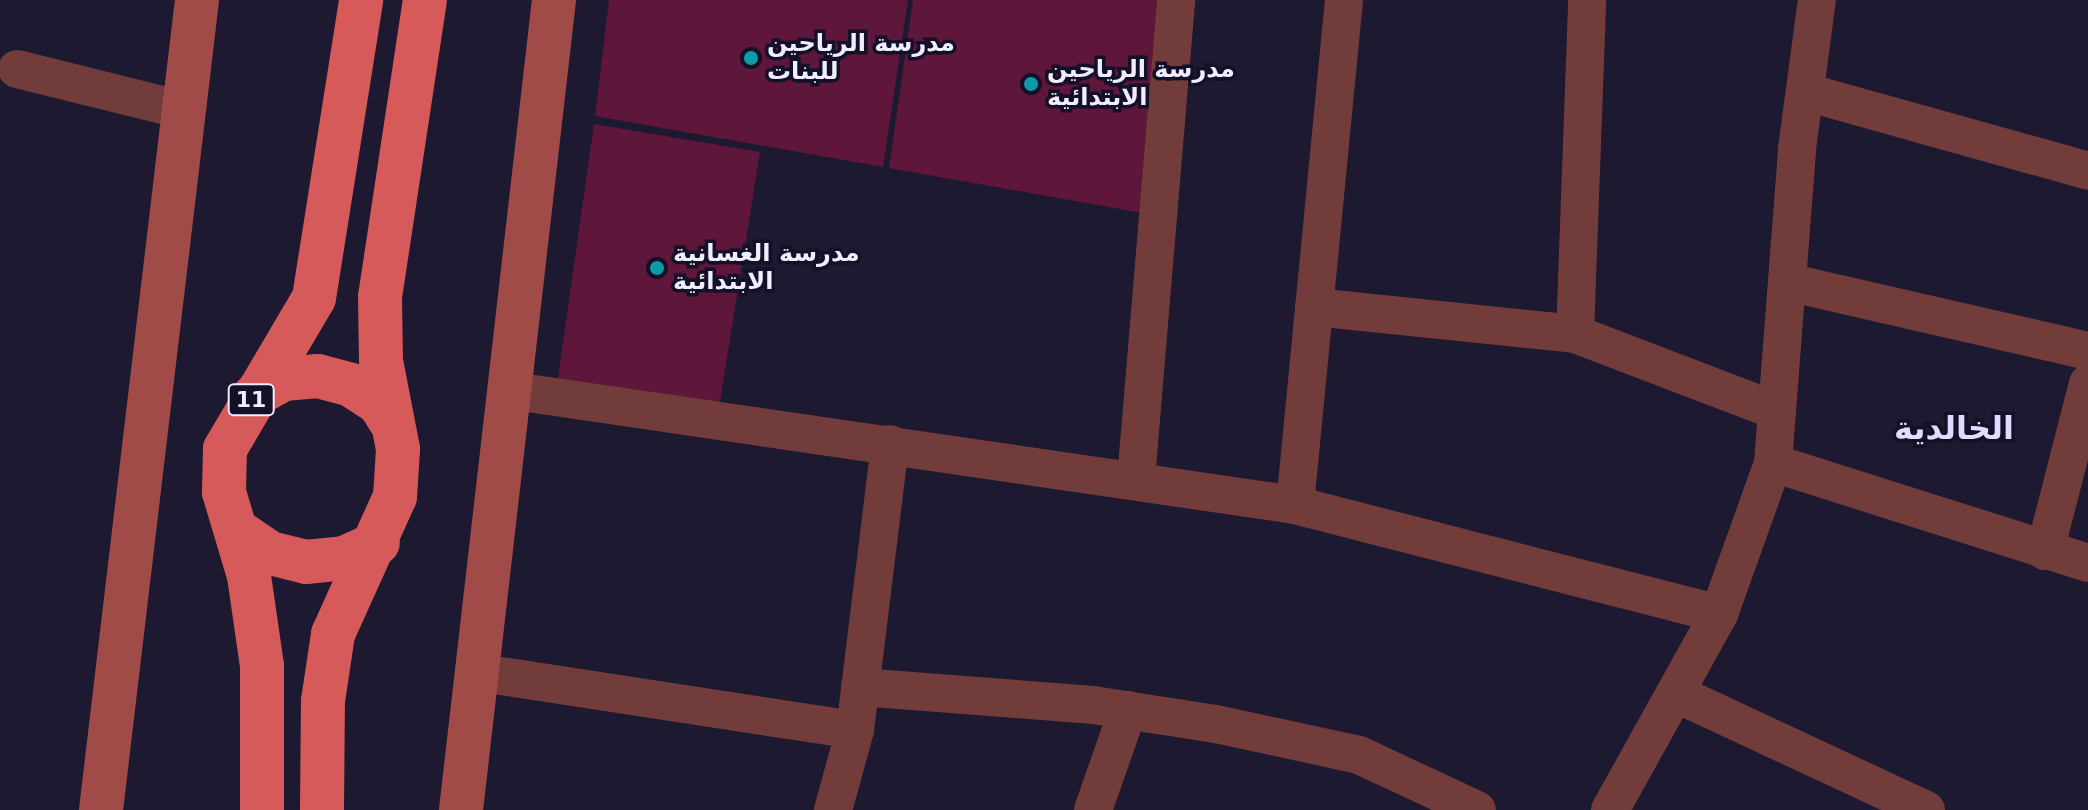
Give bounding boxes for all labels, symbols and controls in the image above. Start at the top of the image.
place label: مدرسة الرياحين للبنات [767,30,955,86]
marker: مدرسة الرياحين للبنات [742,49,760,67]
place label: مدرسة الرياحين الابتدائية [1047,56,1235,112]
marker: مدرسة الرياحين الابتدائية [1022,75,1040,93]
place label: مدرسة الغسانية الابتدائية [673,240,860,296]
marker: مدرسة الغسانية الابتدائية [648,259,666,277]
road number: 11 [227,382,275,418]
district label: الخالدية [1894,409,2014,447]

